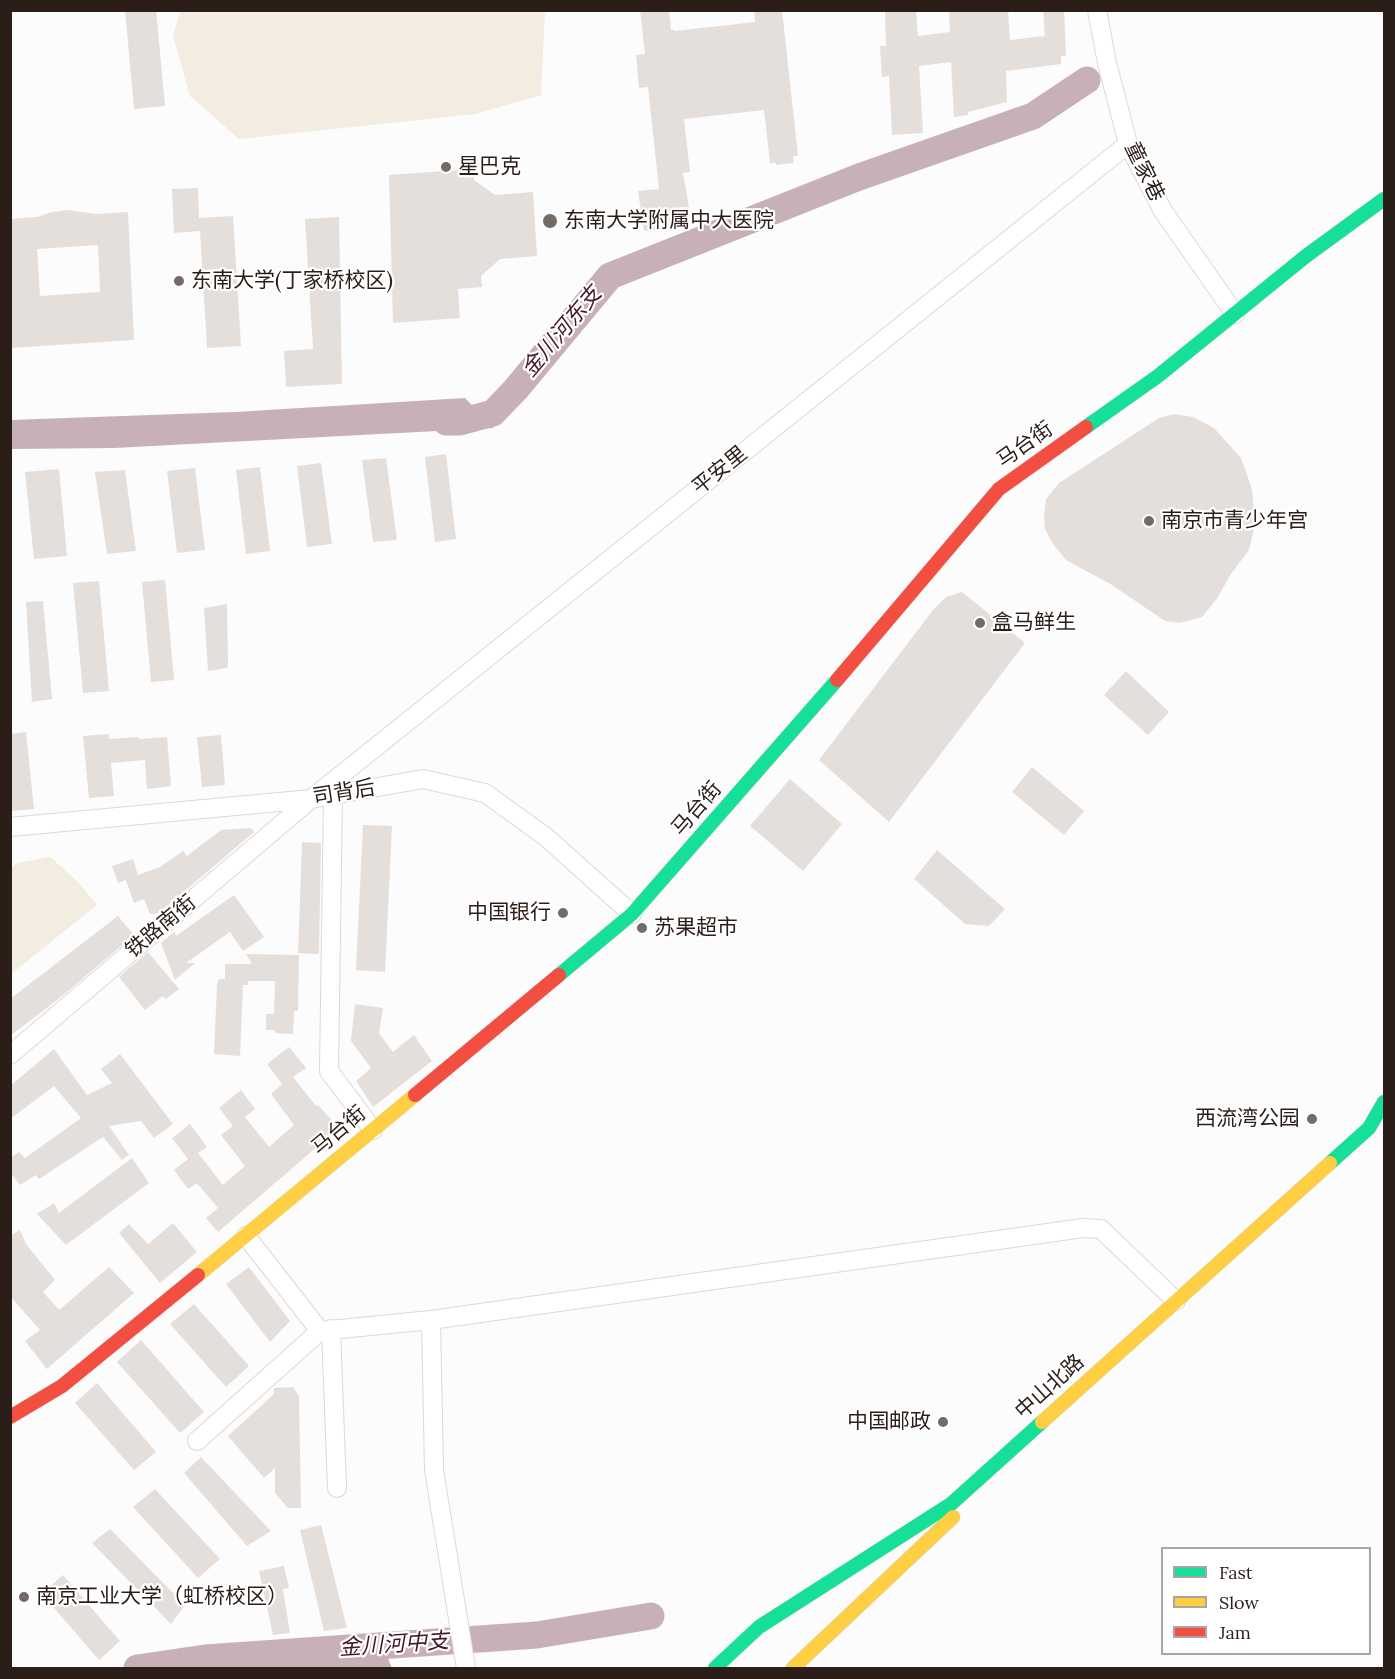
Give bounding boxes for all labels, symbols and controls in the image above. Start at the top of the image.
street label: 童家巷 [1119,138,1169,206]
place label: 星巴克 [458,154,521,180]
marker: 星巴克 [439,160,453,174]
place label: 东南大学附属中大医院 [564,208,774,234]
marker: 东南大学附属中大医院 [541,212,559,230]
place label: 东南大学(丁家桥校区) [191,268,393,294]
marker: 东南大学(丁家桥校区) [172,274,186,288]
water label: 金川河东支 [517,281,607,383]
street label: 马台街 [992,417,1058,473]
street label: 平安里 [688,441,752,501]
place label: 南京市青少年宫 [1161,508,1308,534]
marker: 南京市青少年宫 [1142,514,1156,528]
place label: 盒马鲜生 [992,610,1076,636]
marker: 盒马鲜生 [973,616,987,630]
street label: 司背后 [311,776,377,810]
street label: 马台街 [667,777,727,841]
street label: 铁路南街 [121,890,201,964]
place label: 中国银行 [467,900,551,926]
marker: 中国银行 [556,906,570,920]
place label: 苏果超市 [654,915,738,941]
marker: 苏果超市 [635,921,649,935]
street label: 马台街 [307,1101,371,1161]
place label: 西流湾公园 [1195,1106,1300,1132]
marker: 西流湾公园 [1305,1112,1319,1126]
street label: 中山北路 [1010,1350,1090,1424]
place label: 中国邮政 [847,1409,931,1435]
marker: 中国邮政 [936,1415,950,1429]
legend [1161,1547,1371,1655]
text: Fast [1219,1561,1253,1584]
place label: 南京工业大学（虹桥校区） [36,1584,288,1610]
marker: 南京工业大学（虹桥校区） [17,1590,31,1604]
text: Slow [1219,1591,1259,1614]
text: Jam [1219,1621,1251,1644]
water label: 金川河中支 [338,1628,450,1662]

